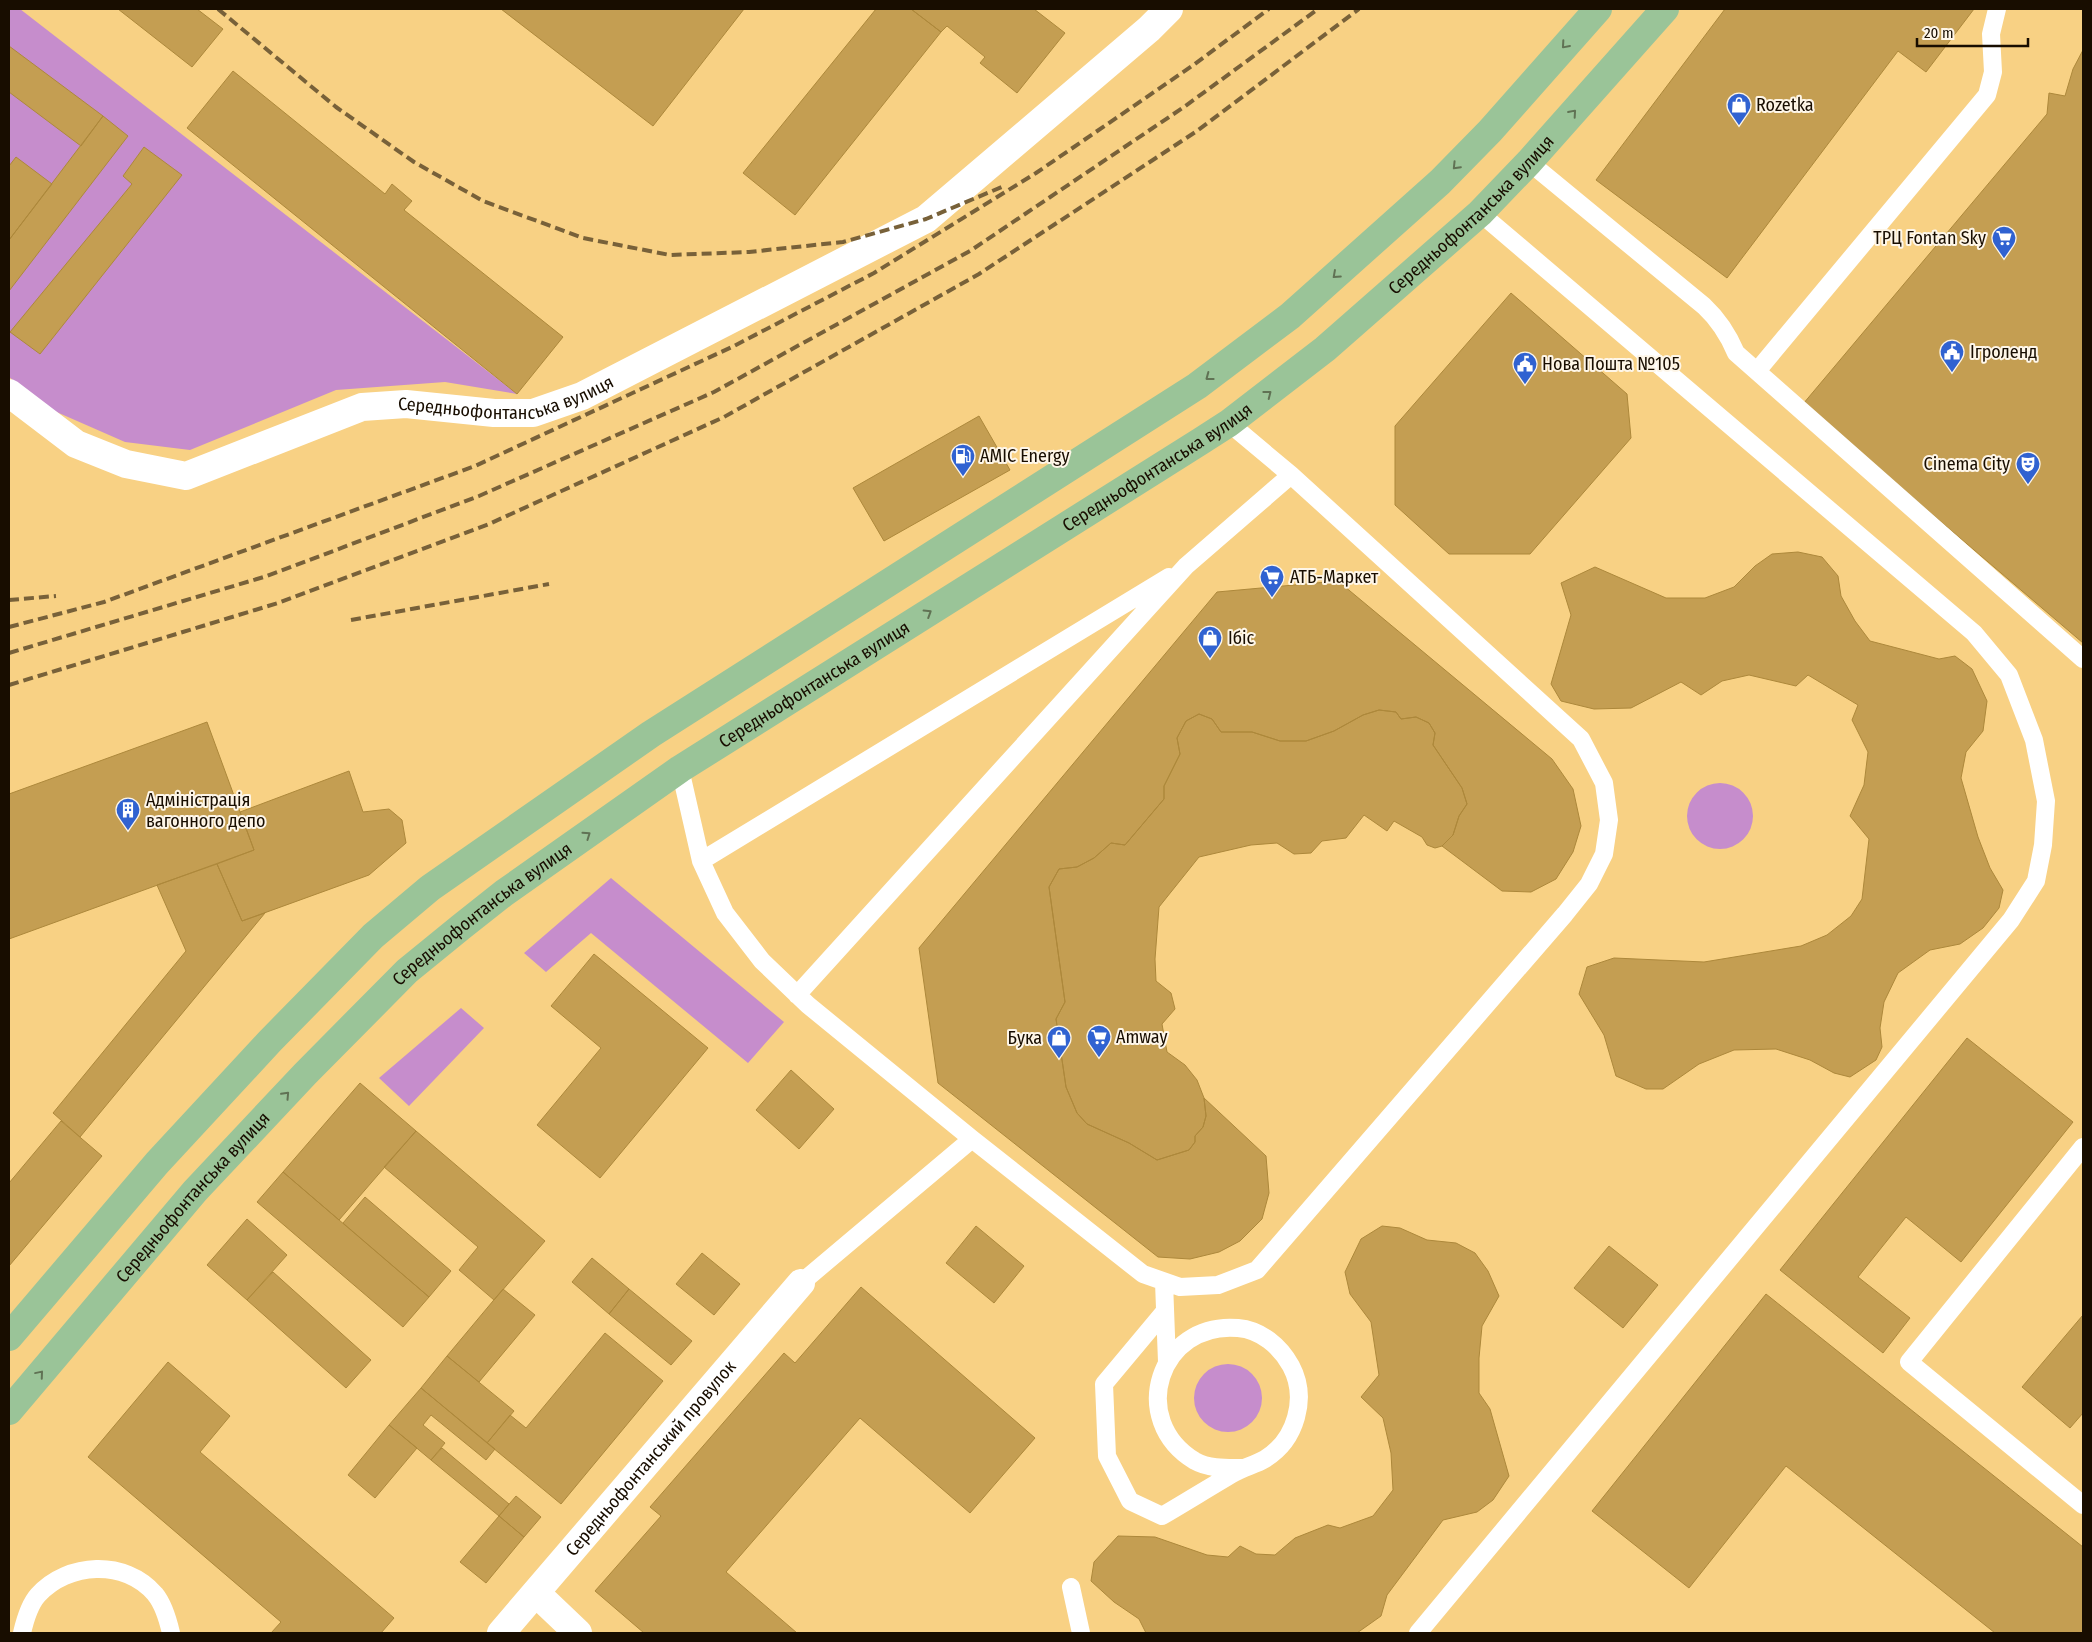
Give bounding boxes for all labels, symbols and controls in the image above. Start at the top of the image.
scale bar [1917,15,2028,47]
text: 20 m [1924,24,1954,42]
one-way arrow [1562,40,1571,49]
shop icon: Rozetka [1726,92,1752,126]
place label: Rozetka [1756,94,1814,116]
one-way arrow [1567,109,1576,118]
street label: Середньофонтанська вулиця [1384,131,1559,299]
one-way arrow [1453,160,1462,169]
supermarket icon: ТРЦ Fontan Sky [1991,225,2017,259]
place label: ТРЦ Fontan Sky [1873,227,1986,249]
one-way arrow [1333,269,1342,278]
public building icon: Ігроленд [1939,339,1965,373]
place label: Ігроленд [1970,341,2037,363]
public building icon: Нова Пошта №105 [1512,351,1538,385]
place label: Нова Пошта №105 [1542,353,1680,375]
street label: Середньофонтанська вулиця [397,371,617,424]
one-way arrow [1206,371,1215,379]
one-way arrow [1262,391,1271,399]
street label: Середньофонтанська вулиця [1058,398,1257,536]
fuel station icon: AMIC Energy [950,443,976,477]
place label: AMIC Energy [980,445,1070,467]
theatre icon: Cinema City [2015,451,2041,485]
place label: Cinema City [1924,453,2010,475]
supermarket icon: АТБ-Маркет [1259,564,1285,598]
place label: АТБ-Маркет [1290,566,1379,588]
one-way arrow [923,609,932,619]
street label: Середньофонтанська вулиця [715,616,914,753]
shop icon: Ібіс [1197,625,1223,659]
place label: Ібіс [1228,627,1255,649]
place label: Адміністрація вагонного депо [146,789,265,832]
building icon: Адміністрація вагонного депо [115,797,141,831]
one-way arrow [581,832,591,841]
street label: Середньофонтанська вулиця [388,838,576,990]
supermarket icon: Amway [1086,1024,1112,1058]
shop icon: Бука [1046,1025,1072,1059]
place label: Amway [1116,1026,1167,1048]
place label: Бука [1008,1027,1042,1049]
one-way arrow [280,1091,289,1100]
street label: Середньофонтанська вулиця [111,1107,275,1287]
street label: Середньофонтанський провулок [561,1356,741,1561]
one-way arrow [35,1371,44,1380]

